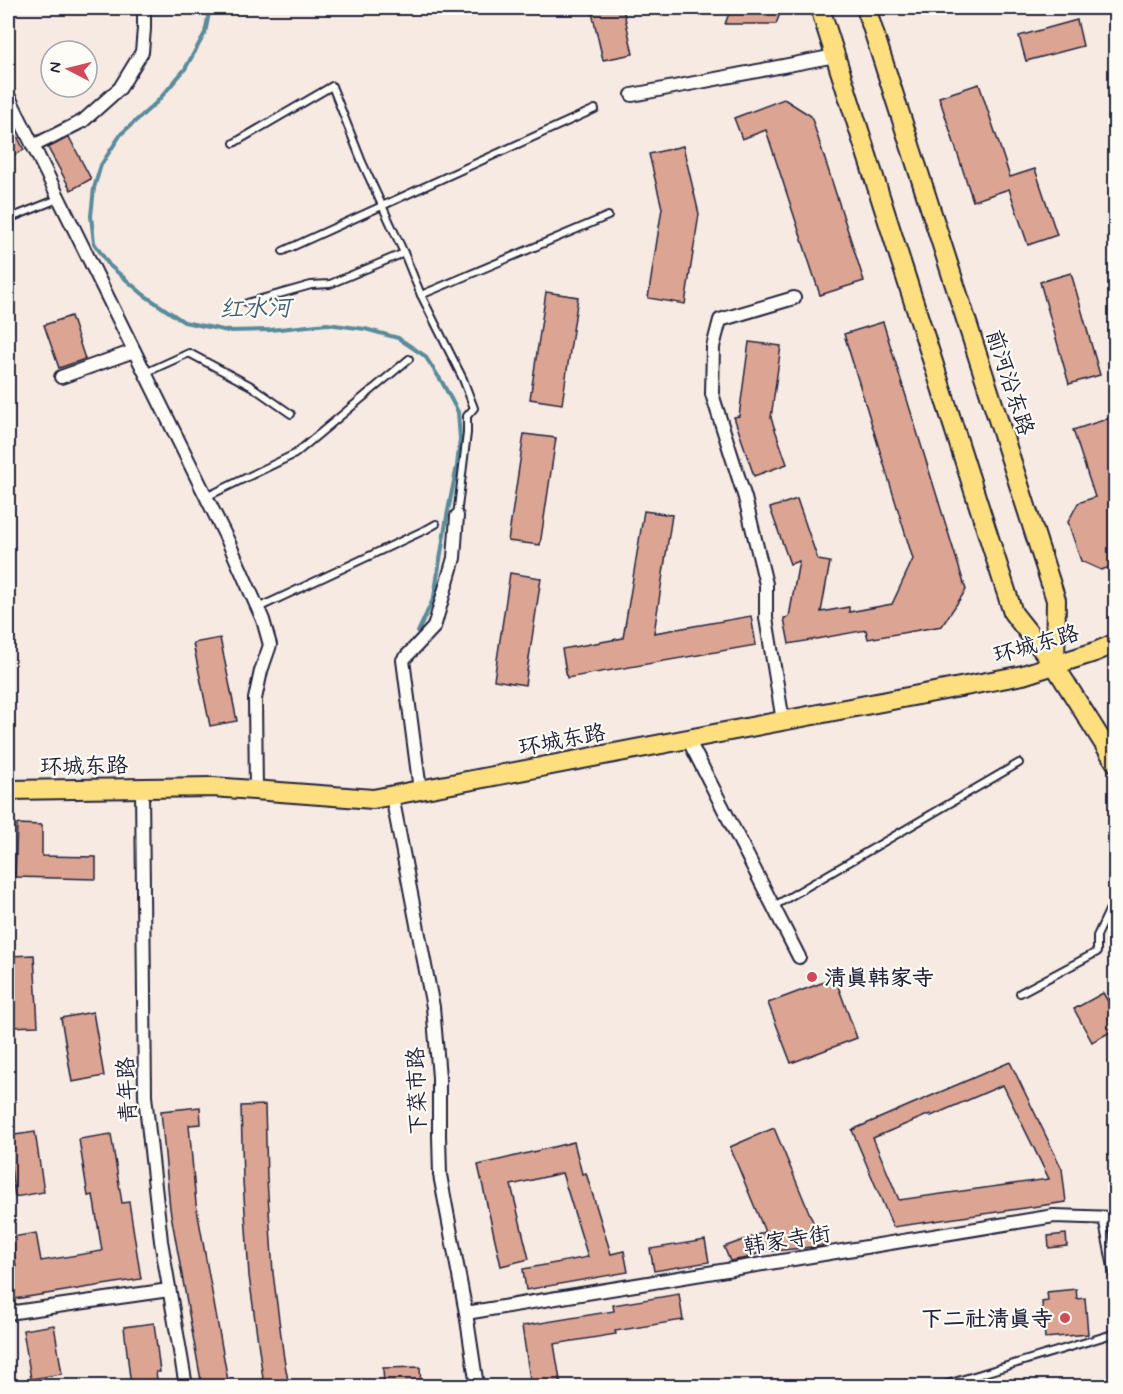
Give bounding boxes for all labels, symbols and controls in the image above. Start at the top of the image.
north arrow [39,39,99,99]
text: N [45,61,67,74]
water label: 红水河 [219,293,295,326]
street label: 前河沿东路 [979,326,1039,439]
street label: 环城东路 [990,619,1083,671]
street label: 环城东路 [517,719,608,763]
street label: 环城东路 [40,752,128,782]
place label: 清真韩家寺 [824,965,934,993]
marker: 清真韩家寺 [805,970,819,984]
street label: 下菜市路 [402,1046,434,1135]
street label: 青年路 [112,1056,144,1124]
street label: 韩家寺街 [742,1220,833,1262]
place label: 下二社清真寺 [921,1306,1053,1334]
marker: 下二社清真寺 [1058,1311,1072,1325]

